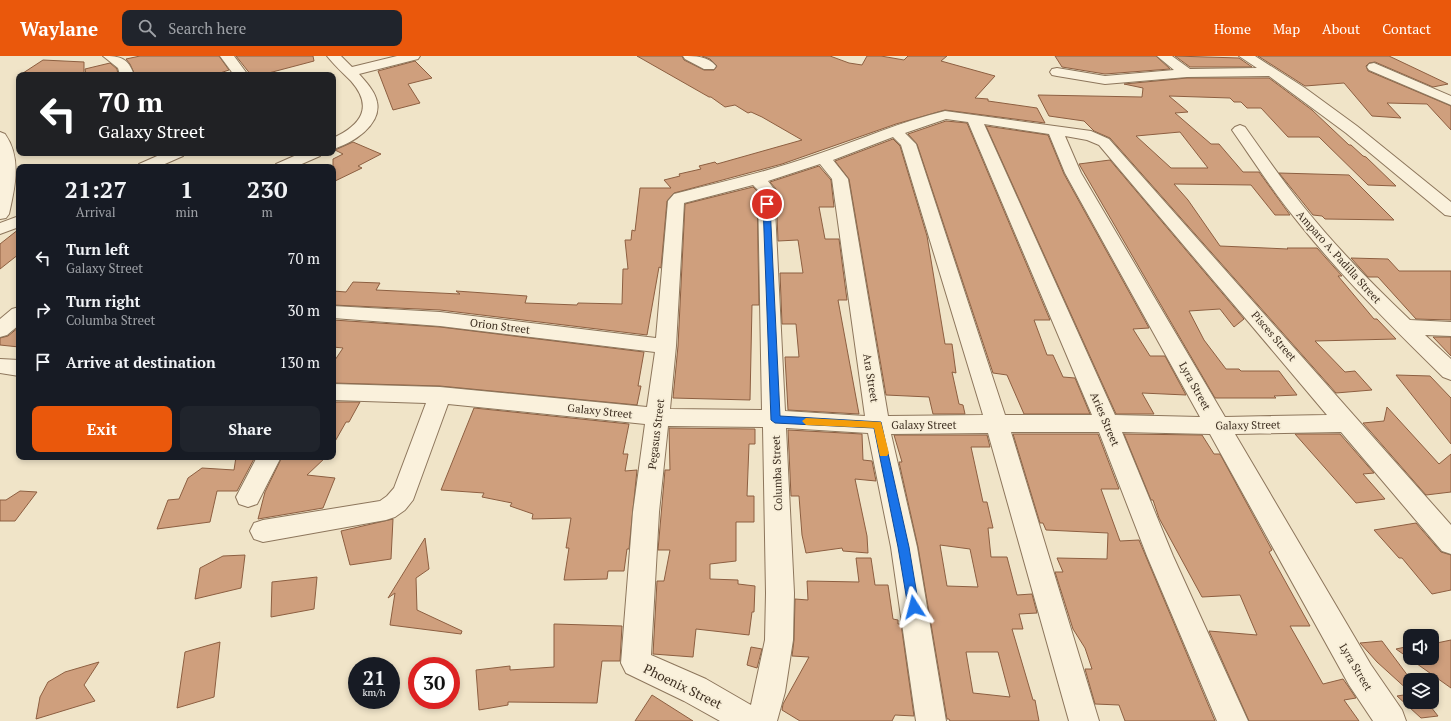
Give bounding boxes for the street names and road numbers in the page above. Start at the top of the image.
street label: Amparo A. Padilla Street [1294,208,1384,306]
street label: Pisces Street [1248,308,1300,364]
street label: Orion Street [469,315,531,337]
street label: Ara Street [860,353,882,403]
street label: Lyra Street [1176,359,1214,413]
street label: Aries Street [1087,390,1123,448]
street label: Pegasus Street [645,398,667,470]
street label: Galaxy Street [567,401,633,421]
street label: Galaxy Street [1215,417,1281,433]
street label: Galaxy Street [891,418,957,432]
street label: Columba Street [769,435,785,511]
street label: Lyra Street [1336,641,1376,693]
street label: Phoenix Street [641,659,725,713]

